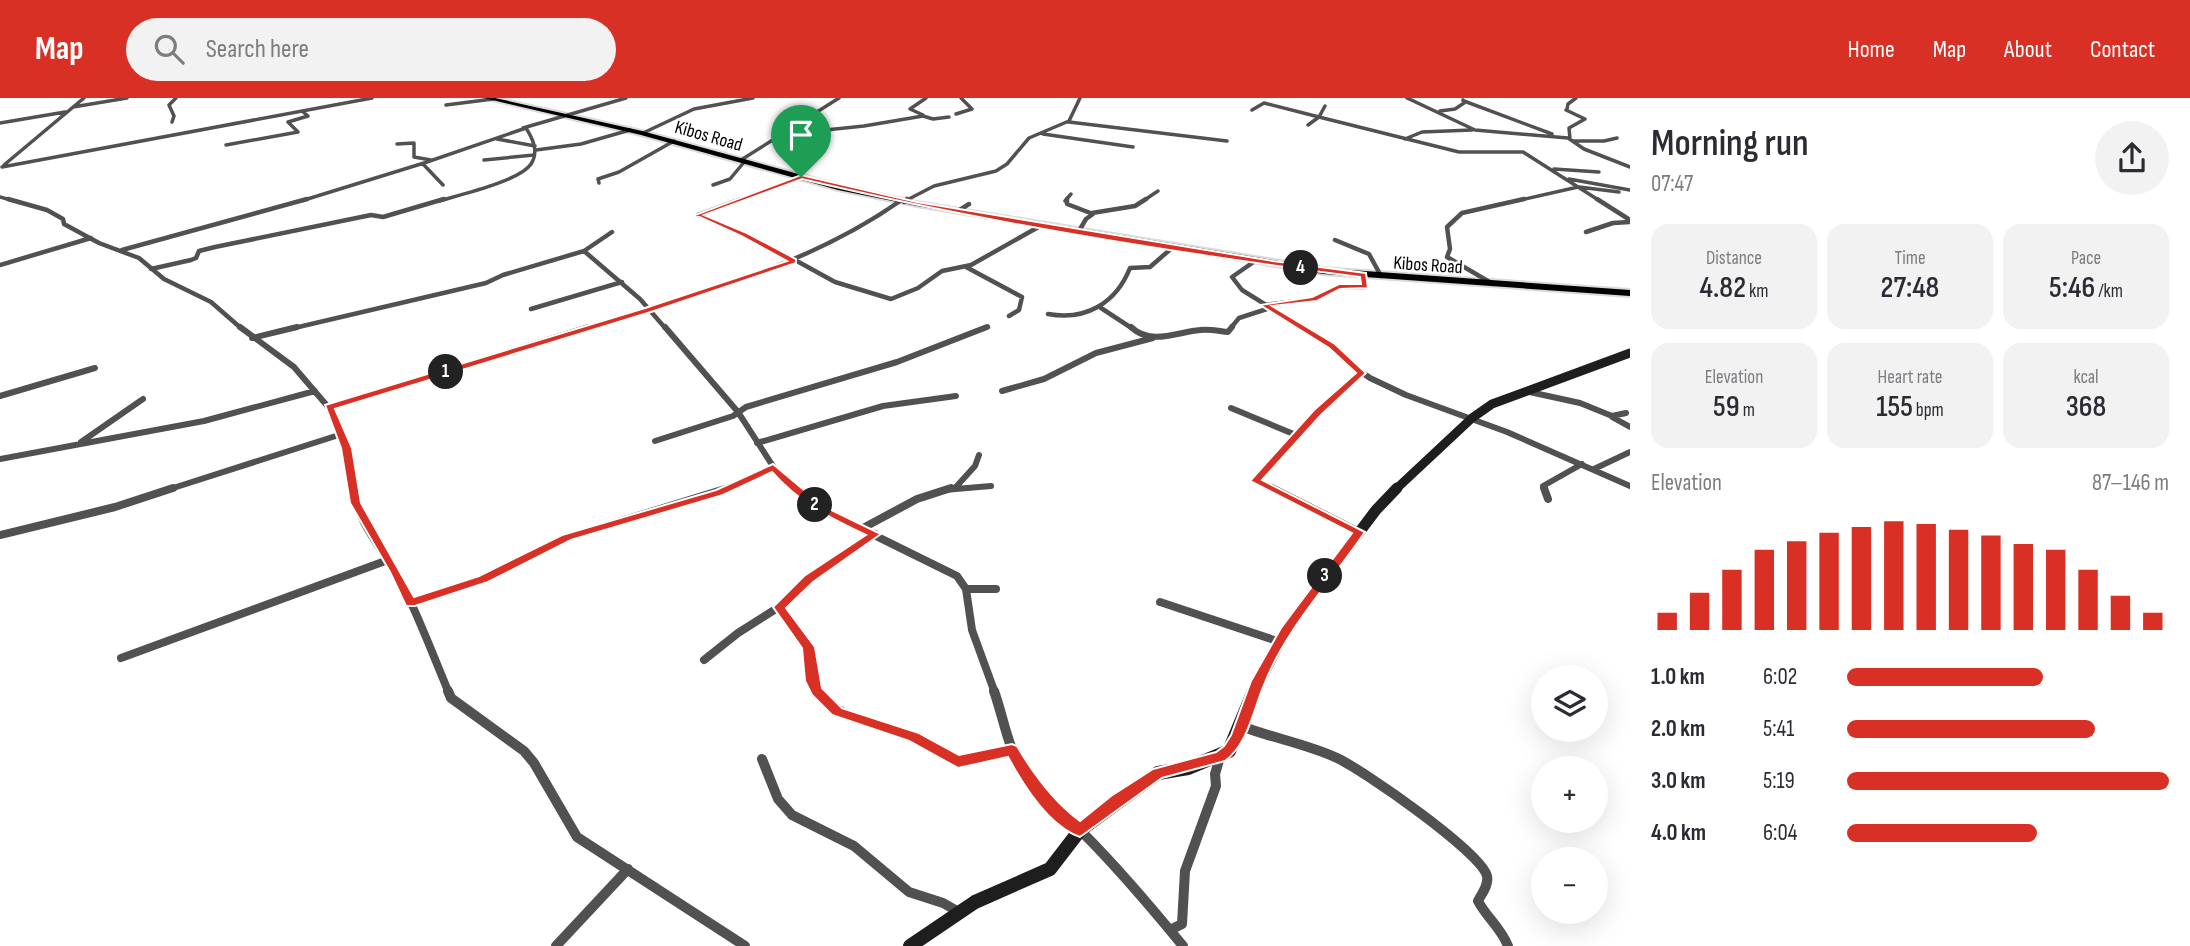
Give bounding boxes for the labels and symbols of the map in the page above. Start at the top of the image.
pin [771,105,831,177]
street label: Kibos Road [672,116,745,157]
pin: 4 [1284,250,1318,286]
street label: Kibos Road [1392,252,1463,279]
pin: 1 [428,354,464,390]
pin: 2 [798,488,832,522]
pin: 3 [1308,559,1342,594]

